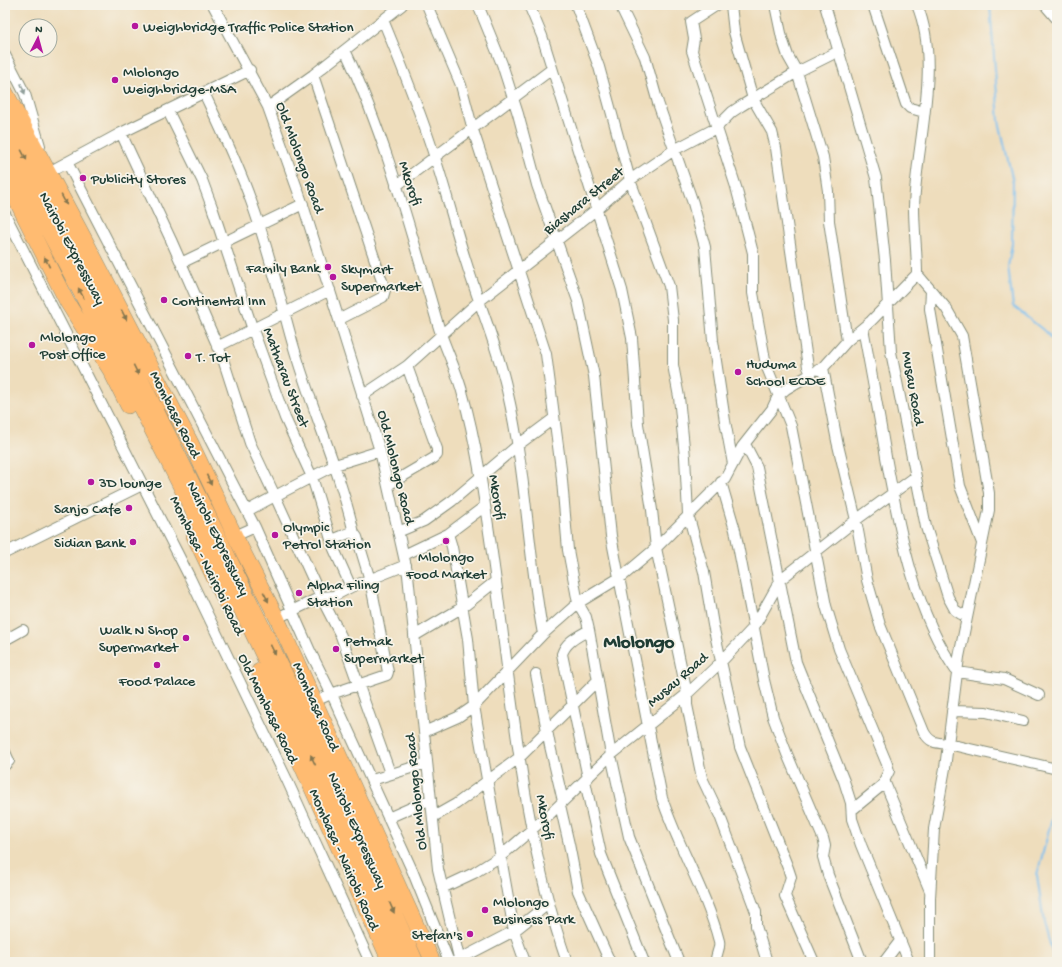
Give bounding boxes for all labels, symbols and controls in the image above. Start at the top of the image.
north arrow [18,18,58,58]
place label: Weighbridge Traffic Police Station [143,19,354,37]
marker: Weighbridge Traffic Police Station [130,21,140,31]
text: N [35,24,43,36]
place label: Mlolongo Weighbridge-MSA [123,64,237,99]
marker: Mlolongo Weighbridge-MSA [110,75,120,85]
one-way arrow [20,84,26,95]
street label: Old Mlolongo Road [271,100,328,217]
one-way arrow [20,150,27,161]
street label: Mkorofi [393,159,425,208]
street label: Biashara Street [540,162,630,240]
place label: Publicity Stores [90,171,186,189]
marker: Publicity Stores [78,173,88,183]
street label: Nairobi Expressway [34,189,109,309]
one-way arrow [60,194,67,205]
one-way arrow [43,256,50,267]
place label: Family Bank [245,260,321,278]
place label: Skymart Supermarket [341,261,422,296]
marker: Family Bank [323,262,333,272]
marker: Skymart Supermarket [328,272,338,282]
one-way arrow [78,287,84,298]
place label: Continental Inn [172,293,266,311]
marker: Continental Inn [159,295,169,305]
one-way arrow [121,309,127,320]
street label: Matharau Street [258,325,313,432]
place label: Mlolongo Post Office [39,329,106,364]
marker: Mlolongo Post Office [27,340,37,350]
place label: T. Tot [195,349,232,367]
street label: Musau Road [897,350,928,428]
marker: T. Tot [183,351,193,361]
place label: Huduma School ECDE [746,356,826,391]
one-way arrow [133,364,139,375]
marker: Huduma School ECDE [733,367,743,377]
street label: Mombasa Road [145,368,204,463]
street label: Old Mlolongo Road [372,409,418,528]
street label: Mkorofi [484,473,509,521]
one-way arrow [206,474,212,486]
place label: 3D lounge [98,475,162,493]
marker: 3D lounge [86,477,96,487]
street label: Nairobi Expressway [182,479,253,600]
street label: Mombasa - Nairobi Road [165,493,248,640]
place label: Sanjo Cafe [54,501,121,519]
marker: Sanjo Cafe [124,503,134,513]
place label: Olympic Petrol Station [282,519,371,554]
marker: Olympic Petrol Station [270,530,280,540]
place label: Sidian Bank [54,535,126,553]
marker: Mlolongo Food Market [441,536,451,546]
marker: Sidian Bank [128,537,138,547]
place label: Mlolongo Food Market [405,549,488,584]
place label: Alpha Filing Station [307,577,380,612]
marker: Alpha Filing Station [294,588,304,598]
one-way arrow [263,591,269,603]
place label: Walk N Shop Supermarket [99,622,180,657]
district label: Mlolongo [604,632,675,655]
marker: Walk N Shop Supermarket [181,633,191,643]
place label: Petmak Supermarket [343,633,425,668]
one-way arrow [270,644,276,656]
marker: Petmak Supermarket [331,644,341,654]
street label: Musau Road [644,648,713,712]
street label: Old Mombasa Road [233,651,302,768]
marker: Food Palace [152,660,162,670]
street label: Mombasa Road [288,660,343,755]
place label: Food Palace [118,673,196,691]
street label: Old Mlolongo Road [402,731,432,851]
one-way arrow [310,755,316,766]
street label: Nairobi Expressway [322,770,390,892]
street label: Mombasa - Nairobi Road [304,786,383,934]
street label: Mkorofi [531,793,557,842]
place label: Mlolongo Business Park [492,894,576,929]
one-way arrow [389,902,395,914]
marker: Mlolongo Business Park [480,905,490,915]
place label: Stefan's [412,927,462,945]
marker: Stefan's [465,929,475,939]

